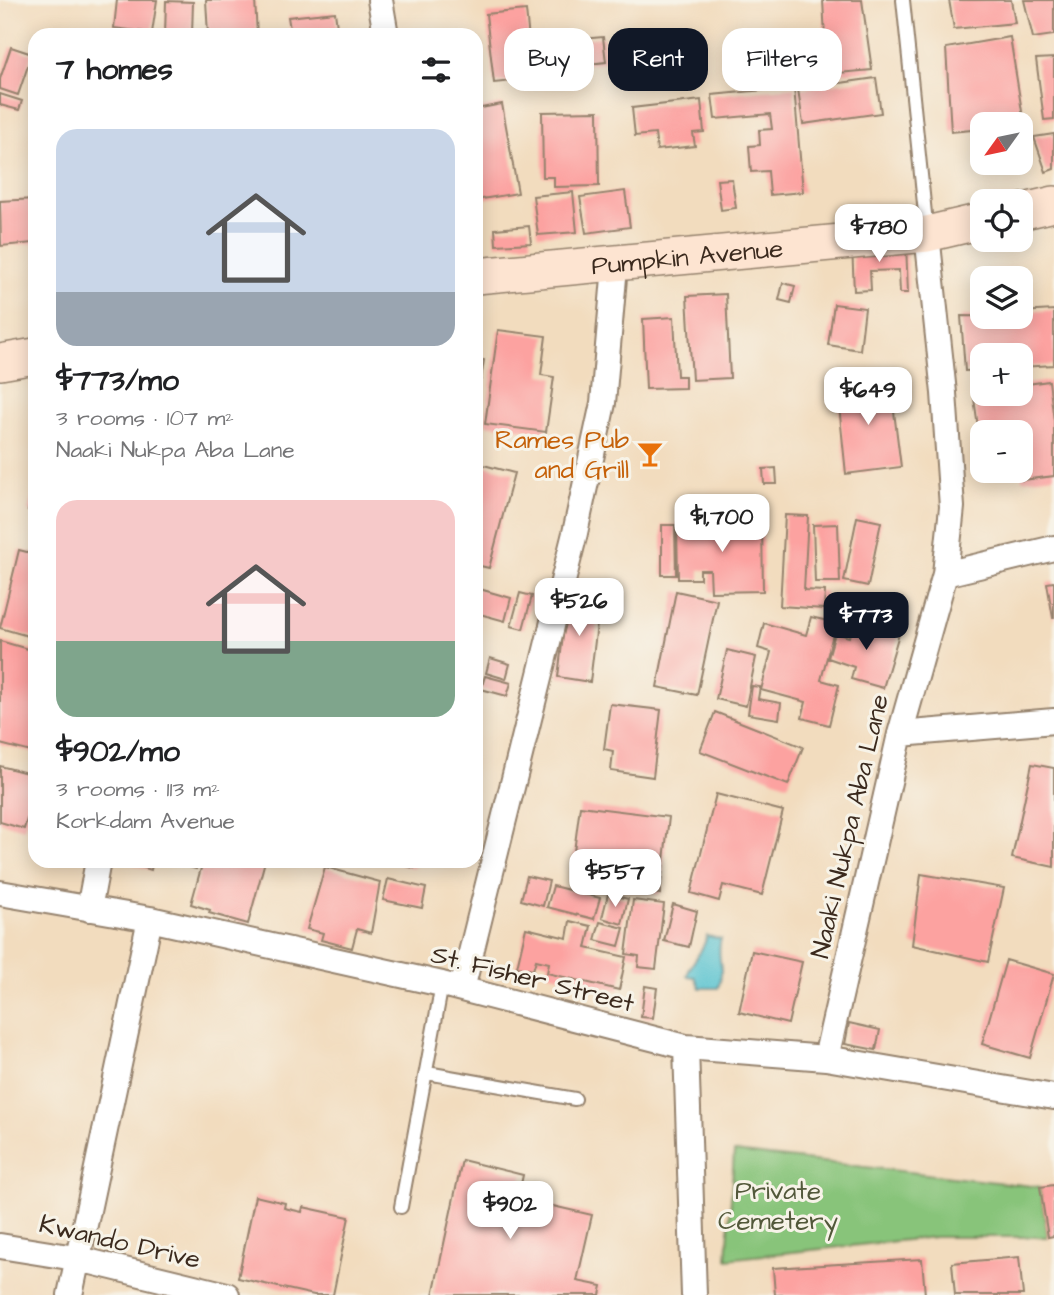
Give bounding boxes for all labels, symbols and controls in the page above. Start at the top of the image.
chip: Buy [504,28,594,91]
chip: Rent [608,28,708,91]
chip: Filters [722,28,842,91]
text: 7 homes [56,49,173,91]
icon: filters [417,51,455,89]
north arrow [970,112,1032,175]
map controls [970,112,1033,483]
icon: home [193,175,319,301]
button: locate [970,189,1033,252]
pin: $780 [838,204,920,264]
text: $780 [851,211,907,243]
street label: Pumpkin Avenue [590,230,785,284]
button: layers [970,266,1033,329]
button: + [970,343,1033,406]
text: $773/mo [56,360,179,402]
pin: $649 [827,368,909,427]
text: $649 [840,374,896,406]
text: 3 rooms · 107 m² [56,402,234,434]
button: − [970,420,1033,483]
place label: Rames Pub and Grill [495,422,629,488]
text: Naaki Nukpa Aba Lane [56,434,295,466]
bar icon: Rames Pub and Grill [635,439,665,469]
pin: $1,700 [665,494,779,554]
text: $1,700 [690,501,754,533]
icon: home [193,546,319,672]
pin: $526 [538,578,620,638]
text: $526 [551,585,607,617]
pin: $773 [825,592,907,652]
text: $773 [840,599,892,631]
street label: Naaki Nukpa Aba Lane [802,691,898,962]
text: $902/mo [56,731,180,773]
text: 3 rooms · 113 m² [56,773,220,805]
text: Korkdam Avenue [56,805,235,837]
pin: $557 [574,850,656,909]
text: $557 [585,856,645,888]
street label: St. Fisher Street [427,936,639,1022]
park label: Private Cemetery [718,1173,838,1241]
pin: $902 [469,1182,551,1241]
text: $902 [483,1188,537,1220]
street label: Kwando Drive [36,1206,204,1278]

